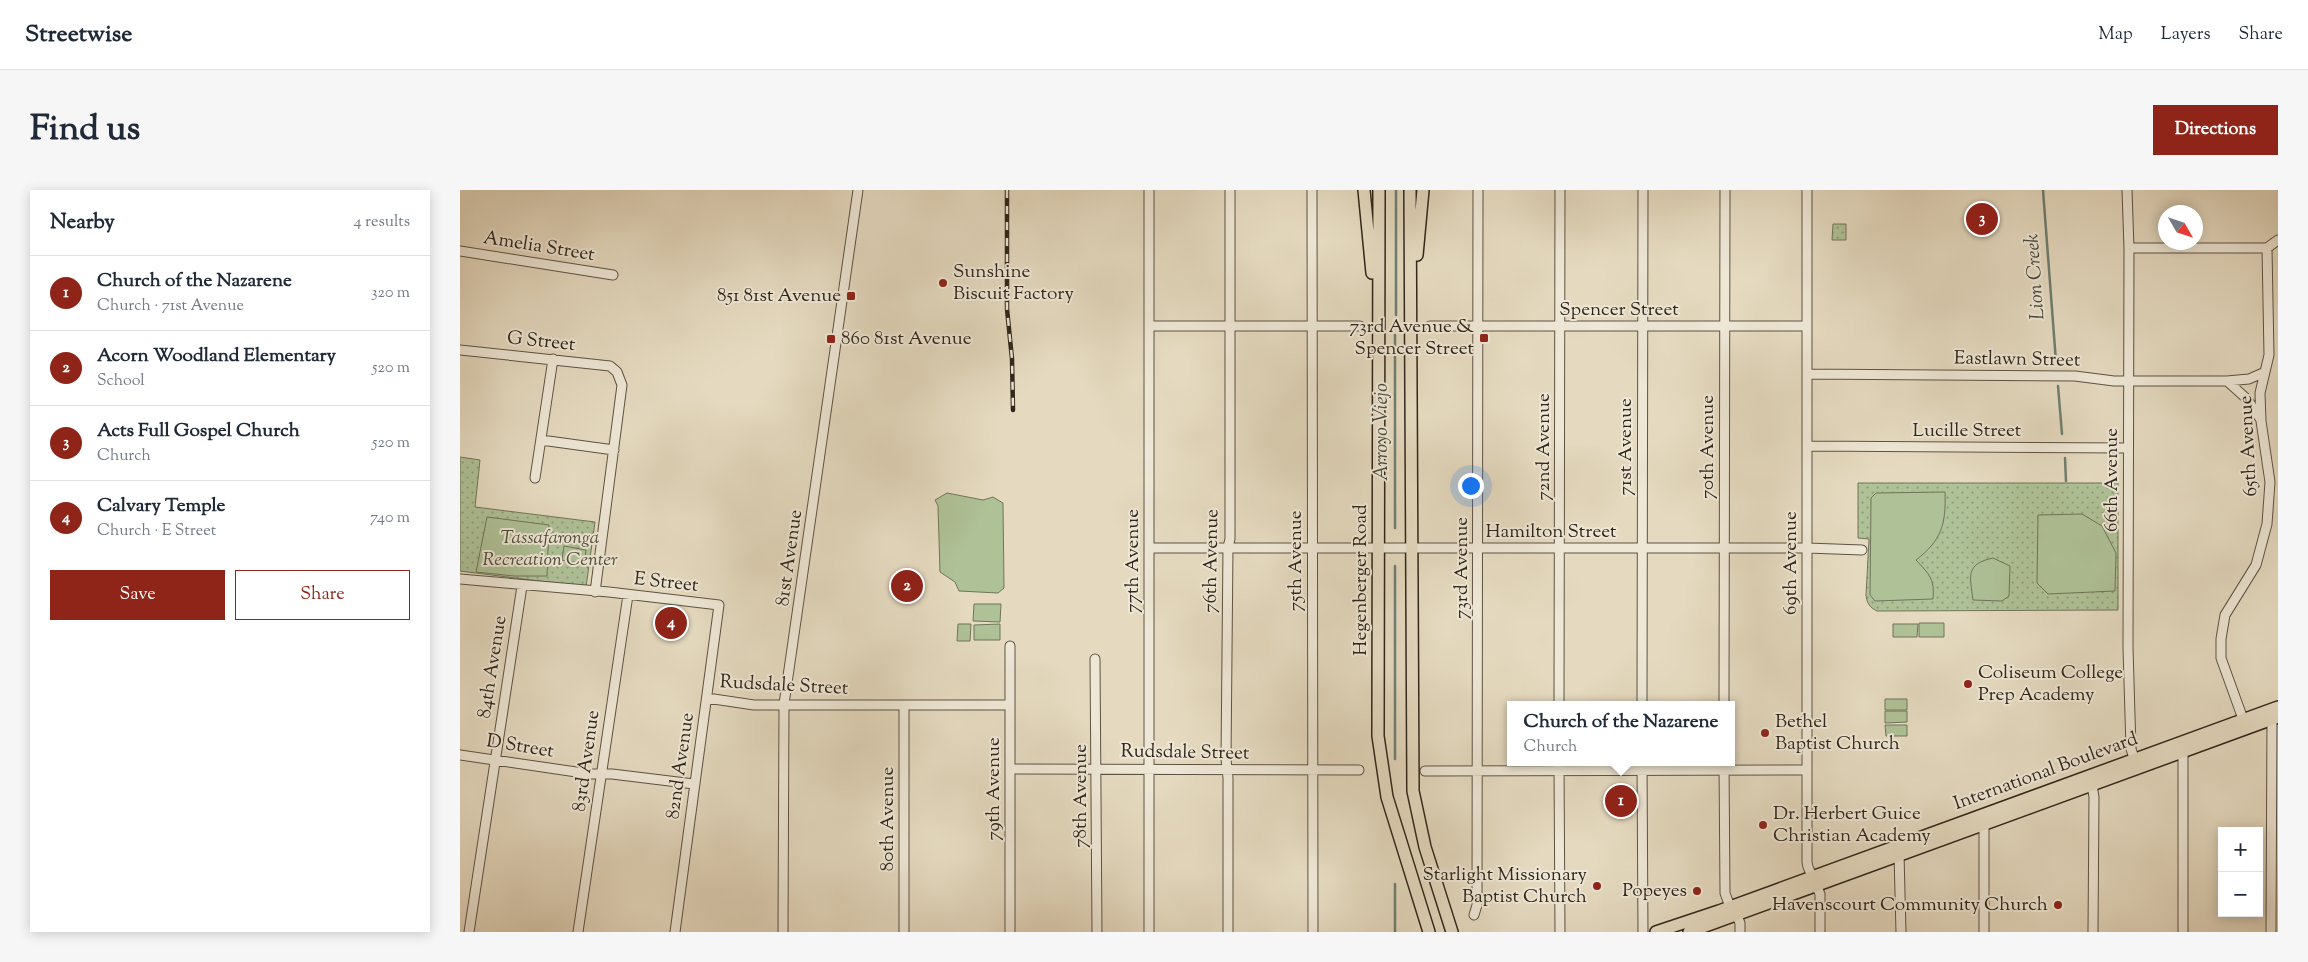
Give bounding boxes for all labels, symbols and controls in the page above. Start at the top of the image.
text: Streetwise [25,18,132,52]
text: Map [2098,22,2133,48]
text: Layers [2161,22,2211,48]
text: Share [2239,22,2283,48]
text: Find us [30,105,140,156]
button: Directions [2153,105,2278,155]
pin: 3 [1966,200,1998,238]
north arrow [2158,205,2203,250]
text: Nearby [50,208,115,238]
text: 4 results [354,211,410,234]
street label: Amelia Street [481,225,597,269]
water label: Lion Creek [2019,233,2053,321]
place label: Sunshine Biscuit Factory [953,259,1074,308]
text: Church of the Nazarene [97,268,292,295]
marker: Sunshine Biscuit Factory [937,277,949,289]
text: 1 [63,282,69,305]
text: 320 m [371,282,410,305]
place label: 851 81st Avenue [717,283,841,310]
marker: 851 81st Avenue [845,290,857,302]
text: Church · 71st Avenue [97,295,244,318]
street label: Spencer Street [1559,297,1679,324]
place label: 73rd Avenue & Spencer Street [1350,314,1474,363]
street label: G Street [505,325,577,359]
place label: 860 81st Avenue [841,326,972,353]
marker: 73rd Avenue & Spencer Street [1478,332,1490,344]
marker: 860 81st Avenue [825,333,837,345]
text: Acorn Woodland Elementary [97,343,336,370]
street label: Eastlawn Street [1954,345,2081,375]
text: 2 [62,357,70,380]
text: 520 m [372,357,410,380]
text: School [97,370,145,393]
water label: Arroyo Viejo [1368,383,1397,481]
street label: 72nd Avenue [1531,393,1558,501]
street label: 70th Avenue [1695,395,1722,499]
street label: 65th Avenue [2233,395,2265,497]
street label: 71st Avenue [1613,398,1640,496]
text: Acts Full Gospel Church [97,418,300,445]
street label: Lucille Street [1913,418,2022,445]
street label: 66th Avenue [2099,428,2126,532]
text: 3 [63,432,69,455]
text: 520 m [372,432,410,455]
text: Church [97,445,151,468]
your location [1458,473,1484,499]
text: Calvary Temple [97,493,225,520]
street label: Hegenberger Road [1348,504,1375,656]
text: 4 [62,507,70,530]
text: 740 m [370,507,410,530]
street label: 81st Avenue [770,508,810,608]
street label: 77th Avenue [1120,509,1147,613]
street label: 76th Avenue [1198,509,1226,613]
street label: 75th Avenue [1283,510,1310,612]
street label: 69th Avenue [1778,511,1805,615]
street label: 73rd Avenue [1449,517,1476,619]
street label: Hamilton Street [1485,519,1617,546]
text: Church · E Street [97,520,216,543]
park label: Tassafaronga Recreation Center [482,525,618,574]
street label: E Street [632,566,700,600]
pin: 2 [891,567,923,605]
button: Save [50,570,225,620]
button: Share [235,570,410,620]
pin: 4 [655,604,687,642]
street label: 84th Avenue [472,613,514,720]
place label: Coliseum College Prep Academy [1978,660,2123,709]
street label: Rudsdale Street [719,669,850,703]
marker: Coliseum College Prep Academy [1962,678,1974,690]
popup [1507,701,1735,766]
street label: 83rd Avenue [567,708,608,814]
text: Church of the Nazarene [1524,709,1718,736]
place label: Bethel Baptist Church [1775,709,1900,758]
street label: 82nd Avenue [660,711,702,821]
street label: International Boulevard [1950,726,2142,818]
marker: Bethel Baptist Church [1759,727,1771,739]
street label: D Street [484,728,556,766]
text: Church [1524,736,1578,759]
street label: 79th Avenue [981,737,1008,841]
street label: Rudsdale Street [1120,738,1250,768]
street label: 78th Avenue [1068,744,1095,848]
street label: 80th Avenue [875,767,902,871]
pin: 1 [1605,782,1637,820]
place label: Dr. Herbert Guice Christian Academy [1773,801,1931,850]
marker: Dr. Herbert Guice Christian Academy [1757,819,1769,831]
map controls [2218,827,2263,917]
button: + [2218,827,2263,872]
place label: Starlight Missionary Baptist Church [1422,862,1588,911]
button: − [2218,872,2263,917]
place label: Popeyes [1622,878,1687,905]
marker: Starlight Missionary Baptist Church [1591,880,1603,892]
marker: Popeyes [1691,885,1703,897]
place label: Havenscourt Community Church [1772,892,2048,919]
marker: Havenscourt Community Church [2052,899,2064,911]

